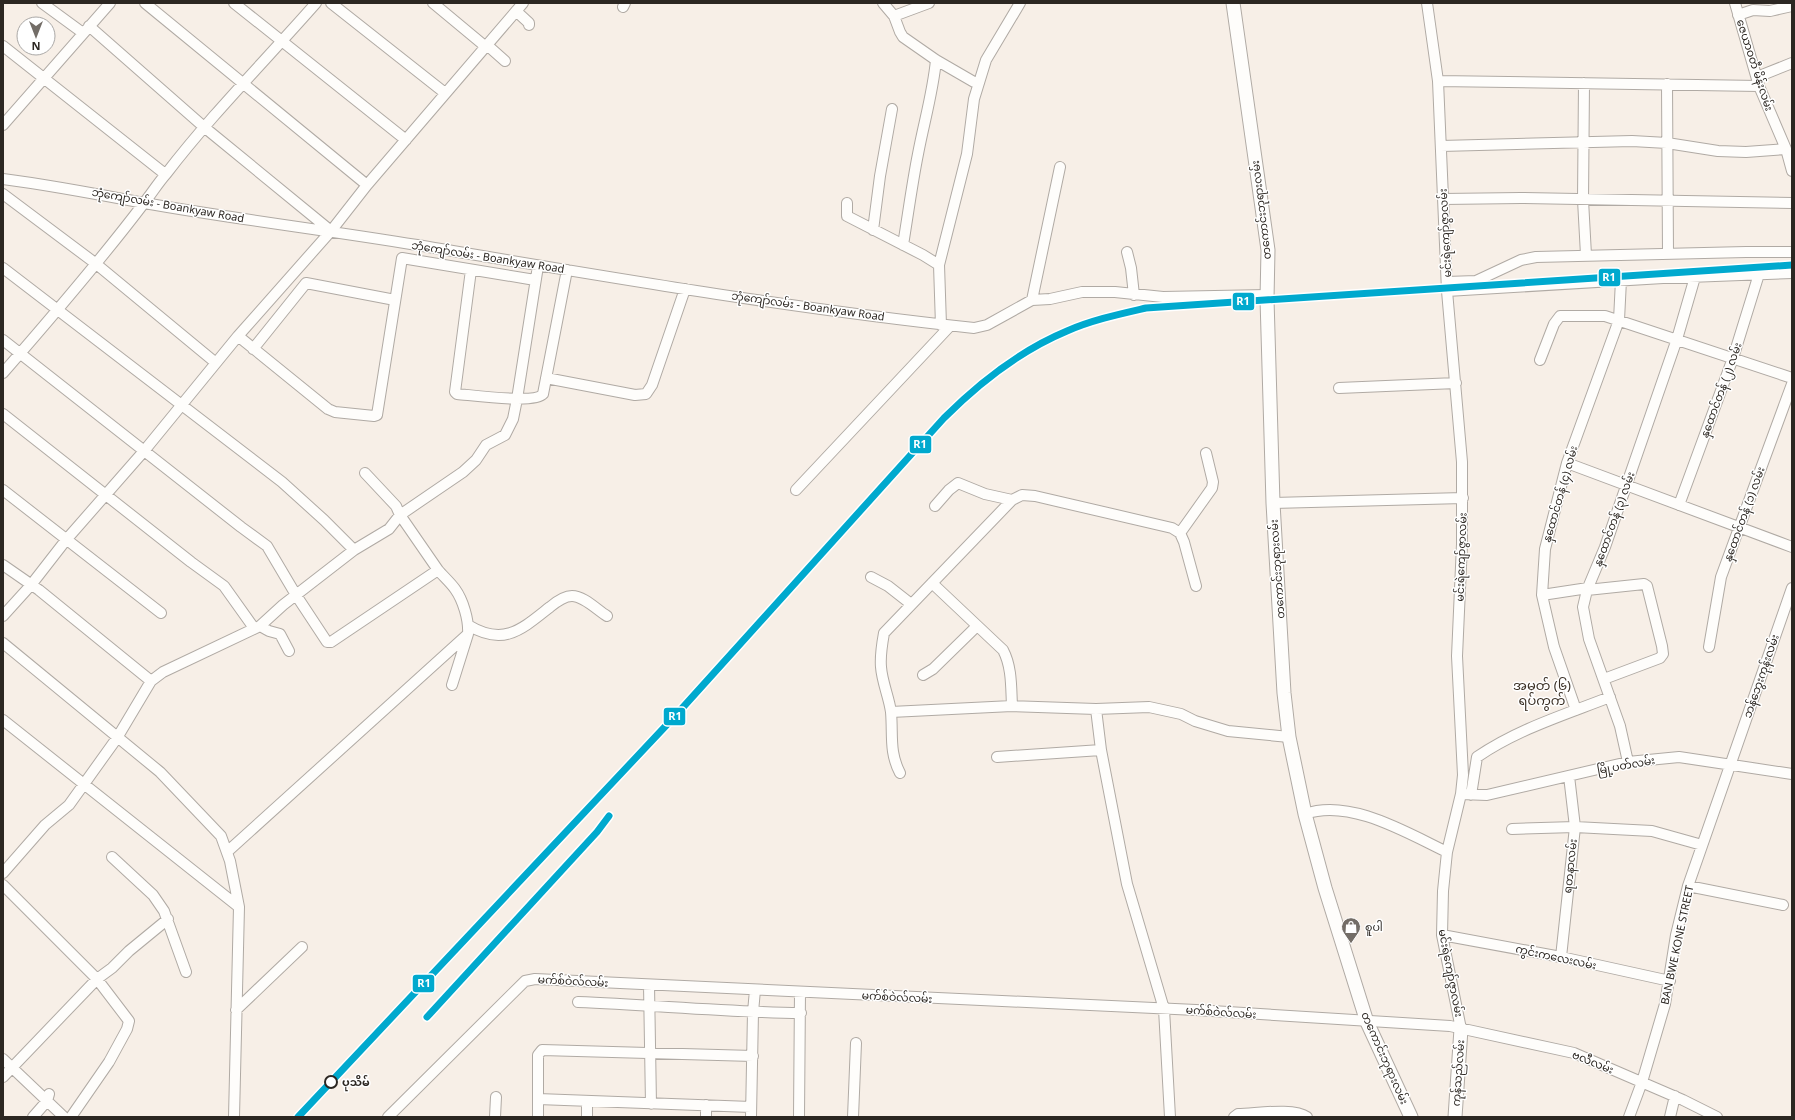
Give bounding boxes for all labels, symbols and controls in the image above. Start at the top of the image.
north arrow [16,16,56,56]
street label: ဇေယာဝတီ မိန်းလမ်း [1732,17,1777,113]
text: N [32,39,40,54]
street label: တကောင်းဘုရားလမ်း [1247,159,1276,261]
street label: ဘုံကျော်လမ်း - Boankyaw Road [90,184,246,227]
street label: မင်းရဲကျော်ဇွာလမ်း [1435,188,1456,278]
street label: ဘုံကျော်လမ်း - Boankyaw Road [410,237,566,278]
line badge: R1 [1598,268,1621,287]
text: R1 [1602,269,1616,284]
street label: ဘုံကျော်လမ်း - Boankyaw Road [730,287,886,326]
line badge: R1 [1232,292,1255,311]
text: R1 [1236,293,1250,308]
street label: နှထောင်တန် (၂) လမ်း [1696,340,1747,440]
line badge: R1 [909,435,932,454]
text: R1 [913,436,927,451]
street label: နှထောင်တန် (၄) လမ်း [1539,444,1582,544]
street label: နှထောင်တန် (၁) လမ်း [1719,464,1770,564]
street label: နှထောင်တန် (၃) လမ်း [1589,469,1640,569]
street label: မင်းရဲကျော်ဇွာလမ်း [1451,512,1472,602]
street label: တကောင်းဘုရားလမ်း [1266,518,1289,619]
street label: ဘန်ဘွေးကုန်းလမ်း [1739,632,1784,720]
district label: အမှတ် (၆) ရပ်ကွက် [1513,676,1571,711]
line badge: R1 [663,707,686,726]
text: R1 [668,708,682,723]
street label: မြို့ပတ်လမ်း [1596,752,1657,779]
street label: ရတနာလမ်း [1559,838,1582,894]
street label: BAN BWE KONE STREET [1657,884,1696,1006]
shop icon: စူပါ [1340,916,1362,944]
place label: စူပါ [1365,919,1383,936]
street label: မင်းရဲကျော်ဇွာလမ်း [1434,928,1467,1019]
street label: ကွင်းကလေးလမ်း [1514,941,1598,974]
street label: မက်စ်ဝဲလ်လမ်း [537,971,609,990]
line badge: R1 [412,974,435,993]
text: R1 [417,975,431,990]
street label: မက်စ်ဝဲလ်လမ်း [861,987,933,1006]
street label: မက်စ်ဝဲလ်လမ်း [1185,1002,1257,1021]
street label: တကောင်းဘုရားလမ်း [1356,1009,1413,1107]
street label: ကုန်သည်လမ်း [1448,1039,1469,1107]
street label: ဗလီလမ်း [1570,1046,1616,1077]
place label: ပုသိမ် [342,1074,370,1092]
marker: ပုသိမ် [324,1075,338,1089]

